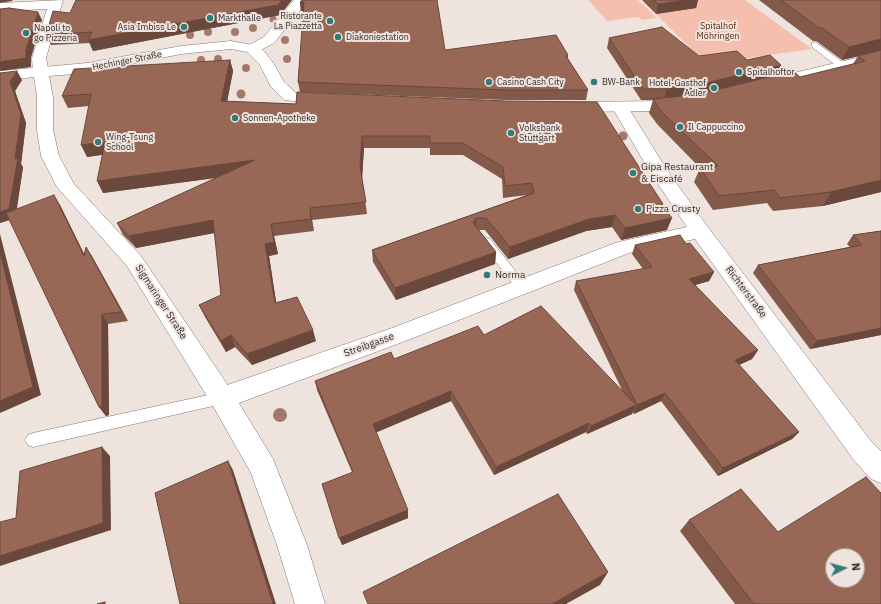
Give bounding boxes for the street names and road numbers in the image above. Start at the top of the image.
street label: Hechinger Straße [91,49,163,73]
street label: Sigmaringer Straße [132,262,190,342]
street label: Richterstraße [723,264,769,320]
street label: Streibgasse [342,330,396,360]

